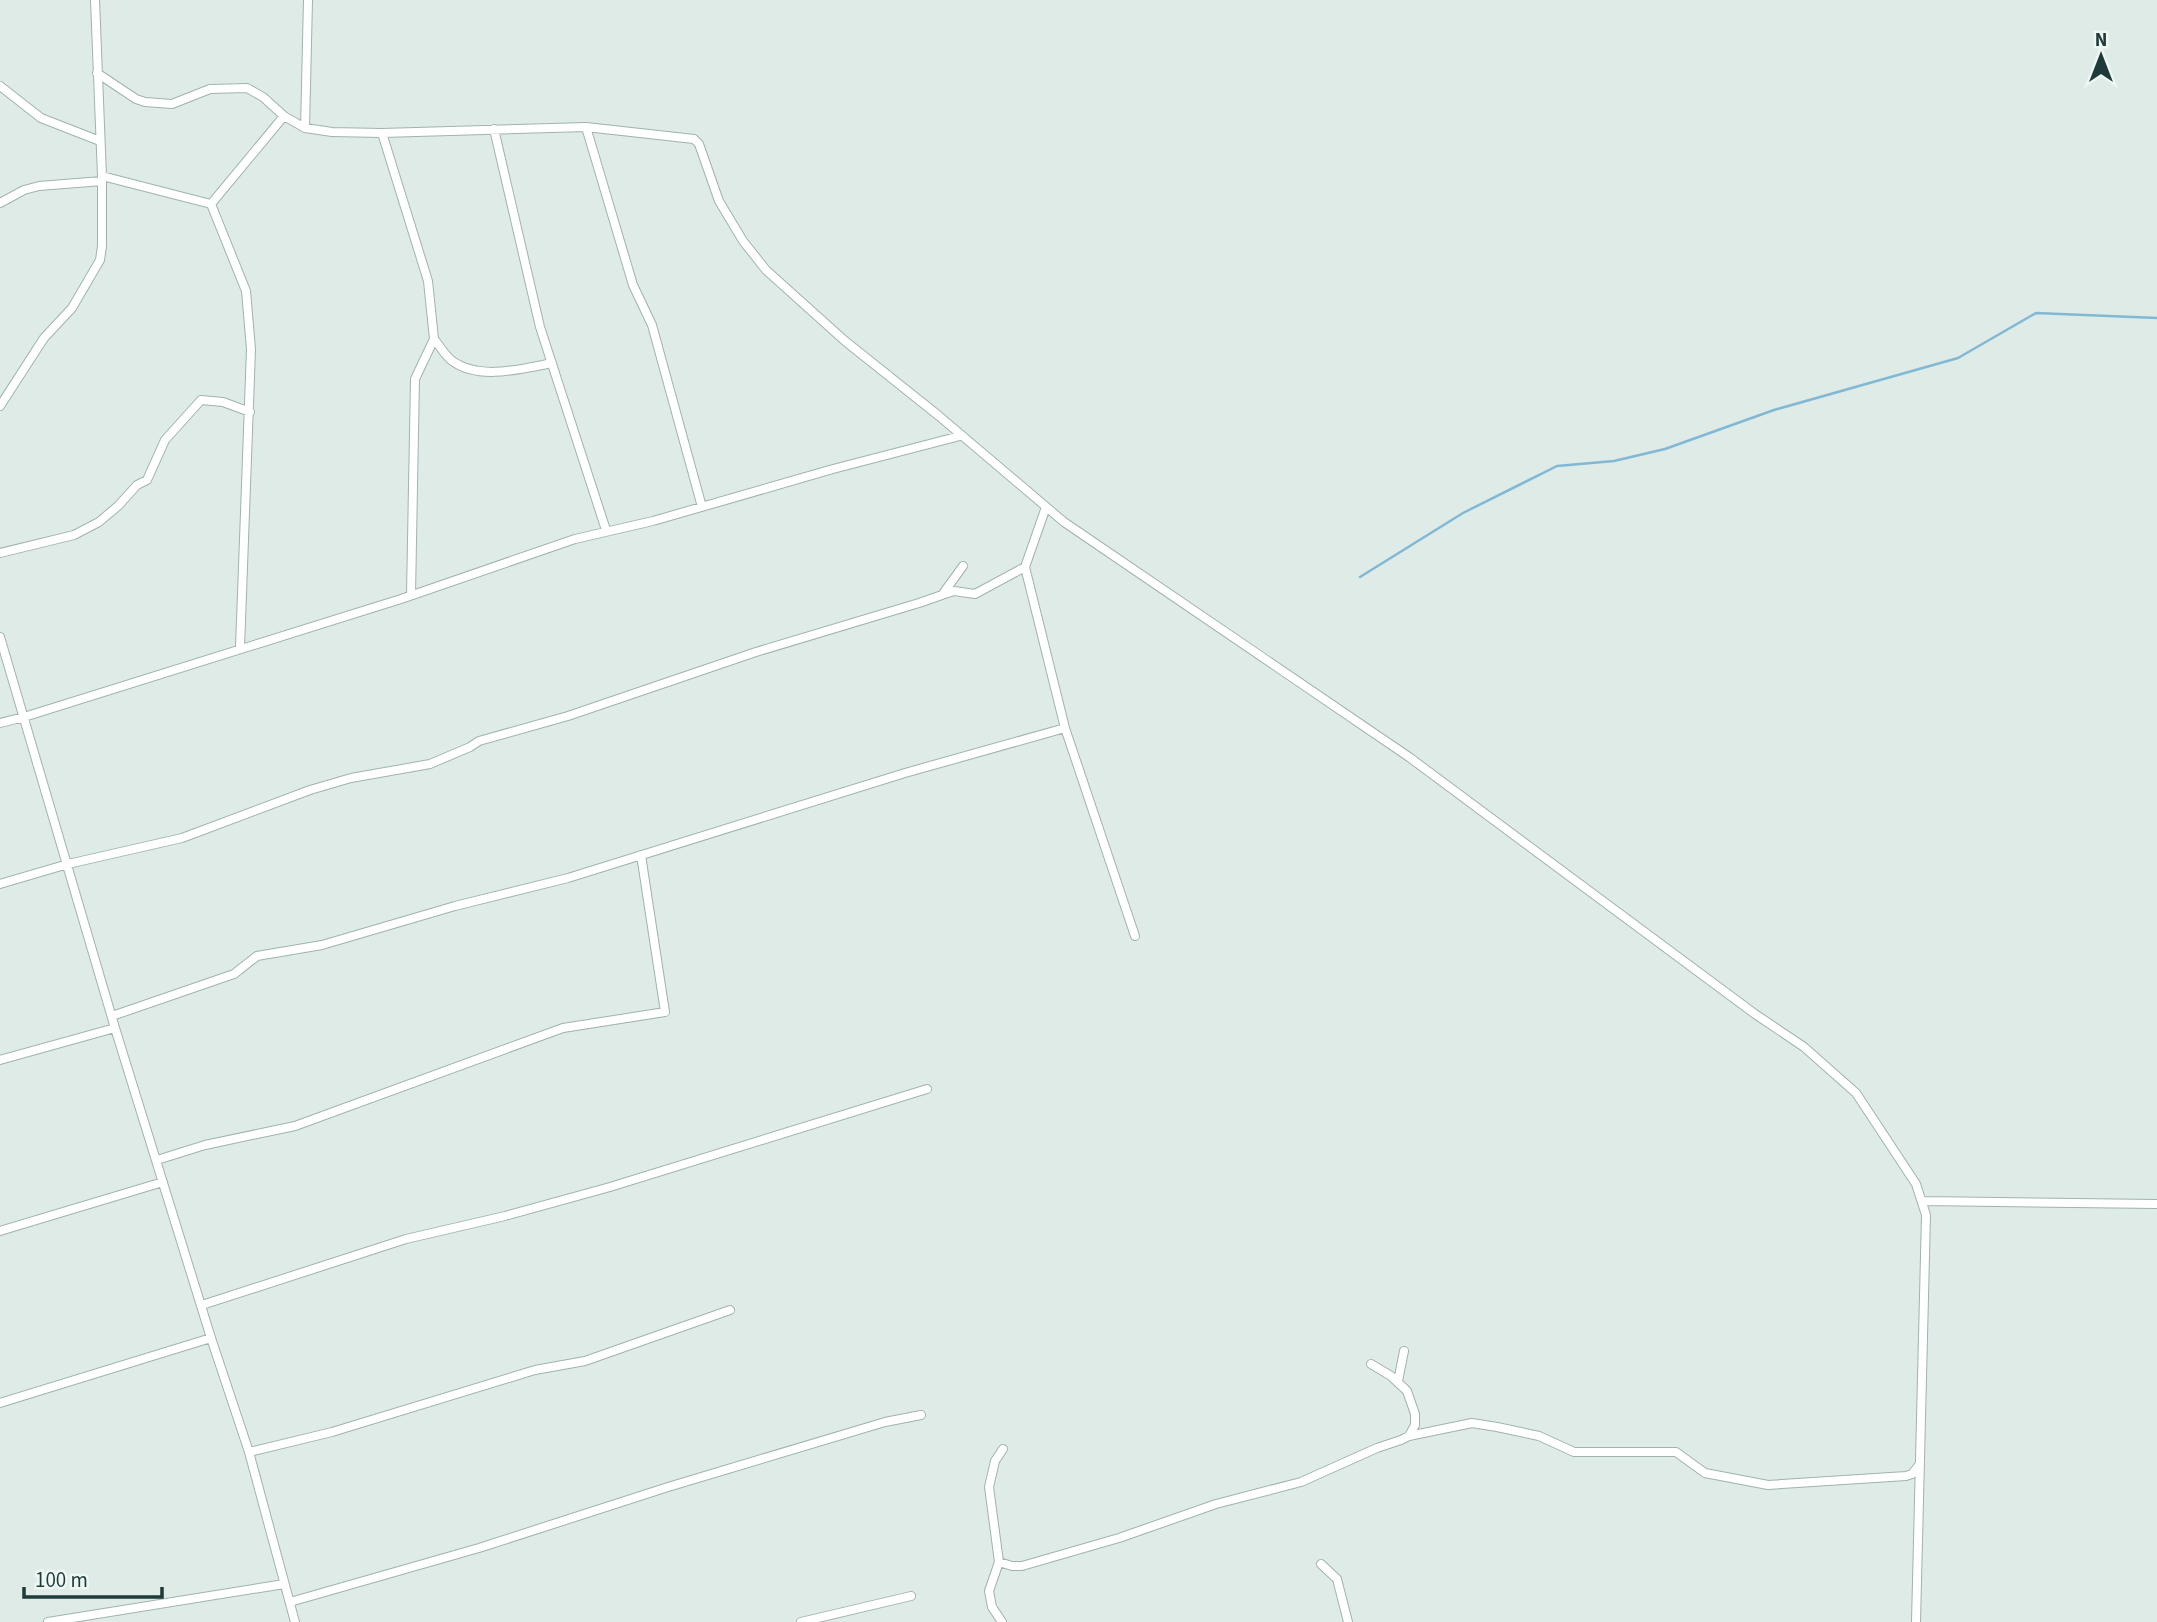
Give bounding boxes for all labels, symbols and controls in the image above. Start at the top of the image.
north arrow [2066,21,2136,91]
text: N [2095,27,2107,54]
scale bar [24,1556,163,1600]
text: 100 m [35,1565,88,1595]

